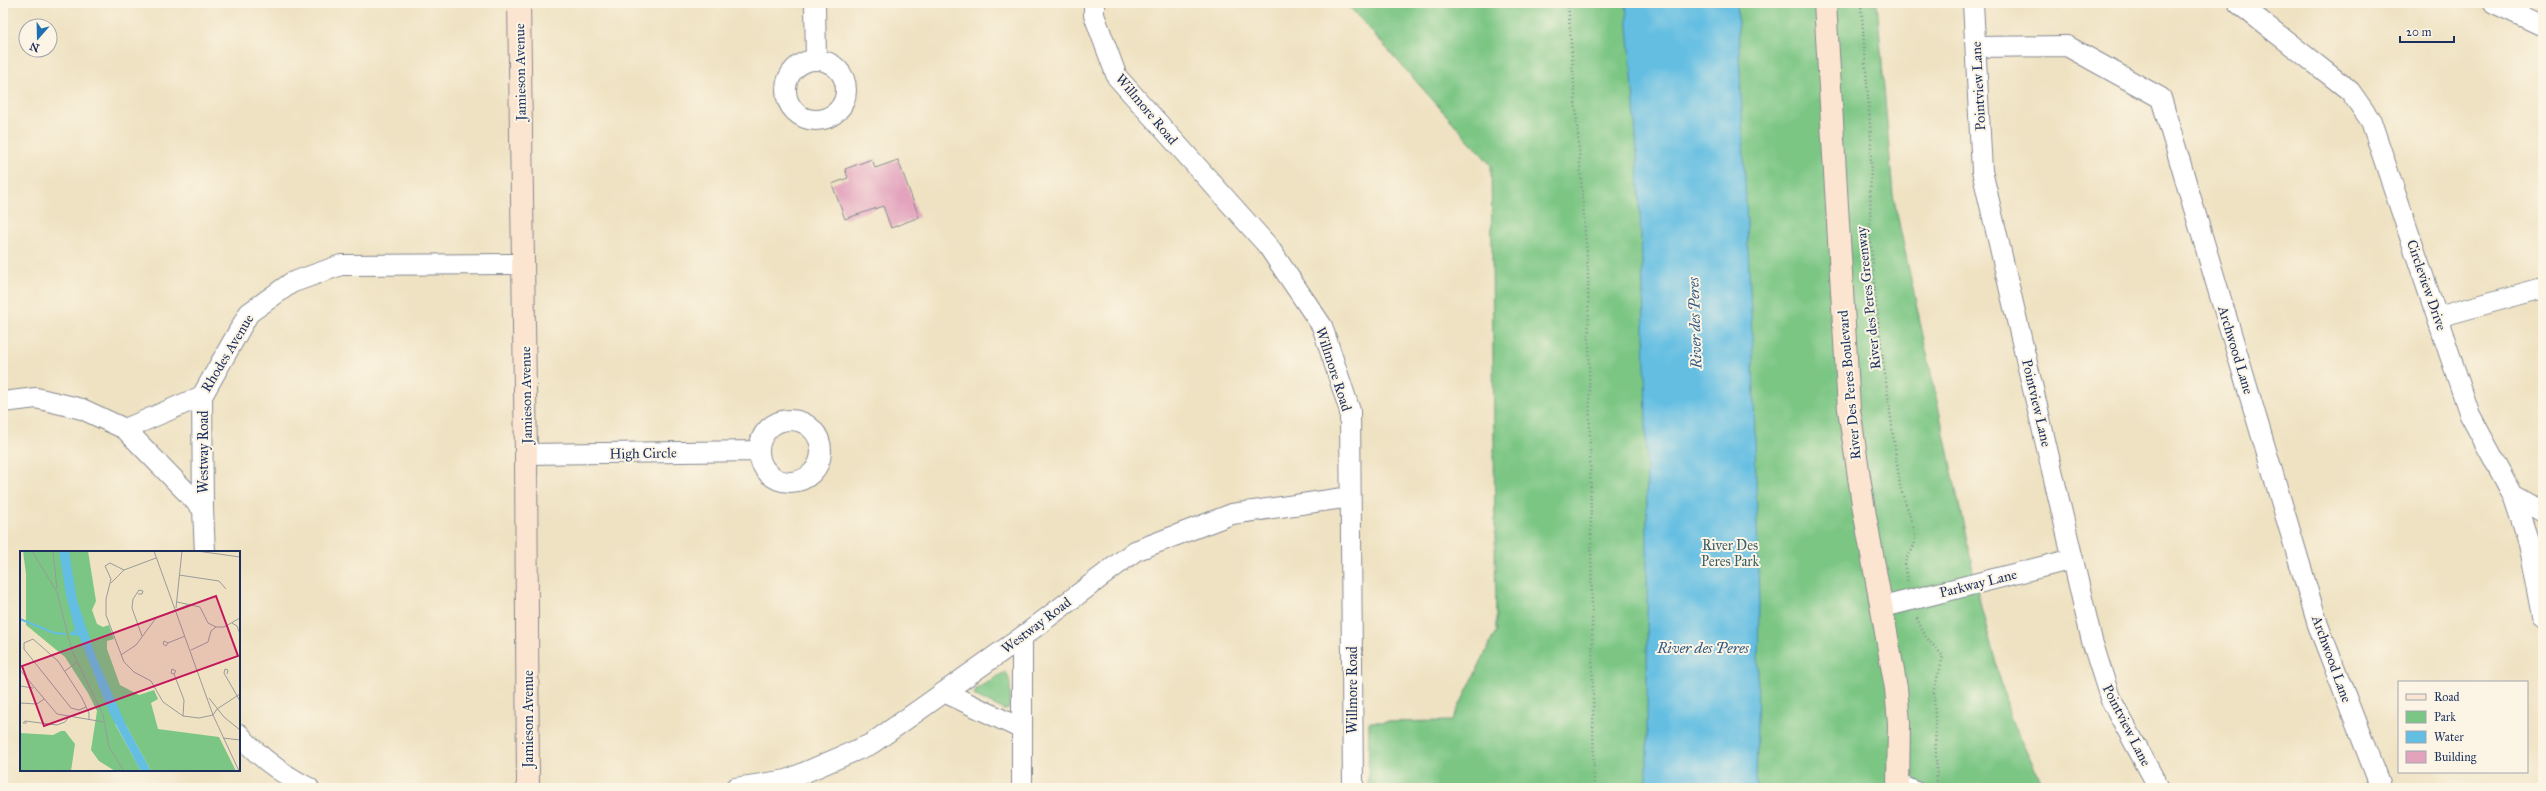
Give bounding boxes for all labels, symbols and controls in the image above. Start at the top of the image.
north arrow [18,18,58,58]
scale bar [2400,18,2454,44]
street label: Jamieson Avenue [511,23,531,123]
text: 20 m [2406,25,2432,39]
text: N [28,39,41,55]
street label: Pointview Lane [1968,41,1989,131]
street label: Willmore Road [1112,70,1181,148]
street label: River des Peres Greenway [1852,225,1884,370]
street label: Circleview Drive [2403,238,2450,333]
water label: River des Peres [1684,276,1706,370]
street label: Archwood Lane [2214,303,2257,396]
street label: River Des Peres Boulevard [1834,310,1865,460]
street label: Rhodes Avenue [198,311,257,395]
street label: Willmore Road [1312,325,1355,413]
street label: Jamieson Avenue [517,346,537,446]
street label: Pointview Lane [2018,358,2055,449]
street label: Westway Road [195,411,212,493]
street label: High Circle [609,444,677,463]
park label: River Des Peres Park [1701,537,1759,570]
inset map [20,551,240,771]
street label: Parkway Lane [1938,566,2019,601]
street label: Westway Road [998,594,1075,657]
street label: Archwood Lane [2308,612,2355,705]
water label: River des Peres [1656,639,1749,657]
street label: Willmore Road [1344,646,1361,734]
street label: Jamieson Avenue [520,670,538,770]
legend [2398,681,2528,773]
street label: Pointview Lane [2099,682,2154,769]
text: Road [2434,690,2460,704]
text: Park [2434,710,2456,724]
text: Water [2434,730,2464,744]
text: Building [2434,750,2477,765]

